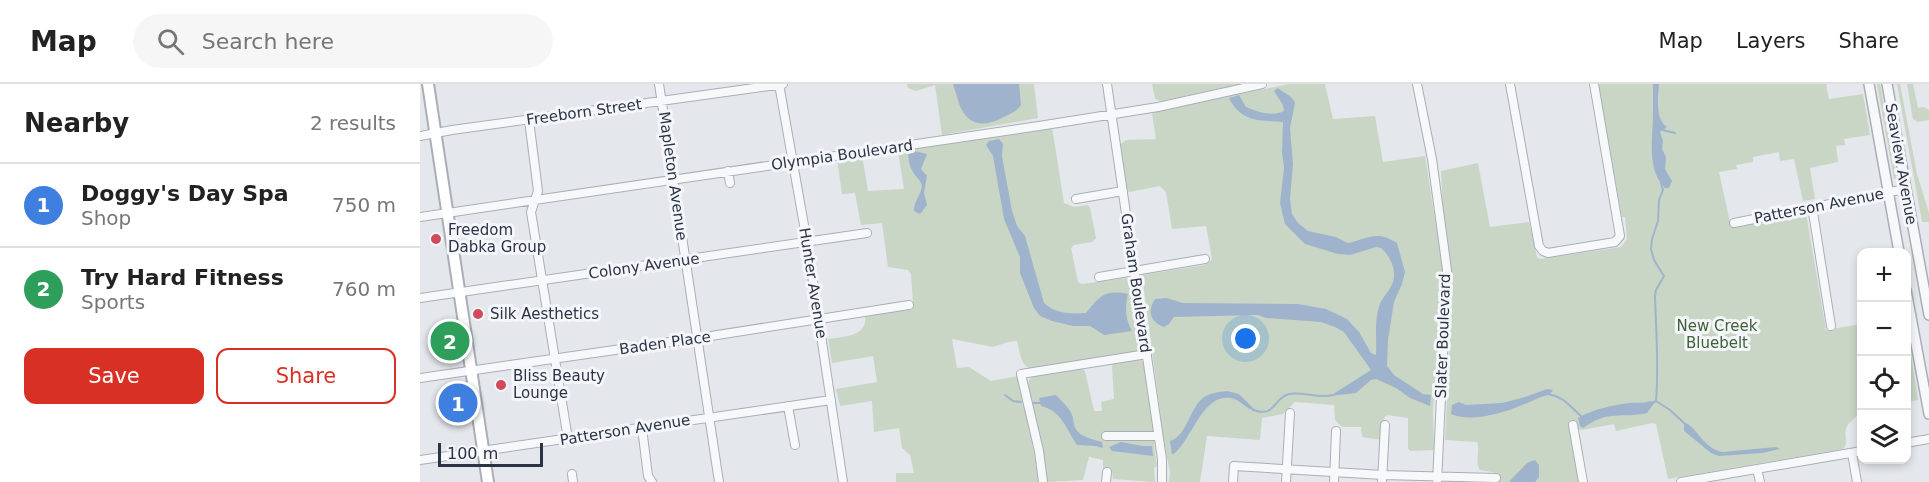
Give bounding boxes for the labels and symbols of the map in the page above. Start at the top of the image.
street label: Freeborn Street [525,95,643,129]
street label: Seaview Avenue [1881,102,1921,226]
street label: Mapleton Avenue [655,110,691,242]
street label: Olympia Boulevard [770,136,914,174]
street label: Patterson Avenue [1753,185,1885,227]
street label: Graham Boulevard [1117,212,1155,354]
place label: Freedom Dabka Group [448,221,546,256]
street label: Hunter Avenue [795,226,831,340]
marker: Freedom Dabka Group [429,232,443,246]
street label: Colony Avenue [587,249,701,283]
street label: Slater Boulevard [1432,273,1454,399]
place label: Silk Aesthetics [490,305,599,323]
marker: Silk Aesthetics [471,307,485,321]
park label: New Creek Bluebelt [1677,317,1758,352]
pin: 2 [430,318,470,364]
your location [1231,324,1260,353]
street label: Baden Place [618,328,712,358]
place label: Bliss Beauty Lounge [513,367,605,402]
marker: Bliss Beauty Lounge [494,378,508,392]
pin: 1 [438,380,477,426]
street label: Patterson Avenue [559,411,691,449]
scale bar [438,440,543,468]

